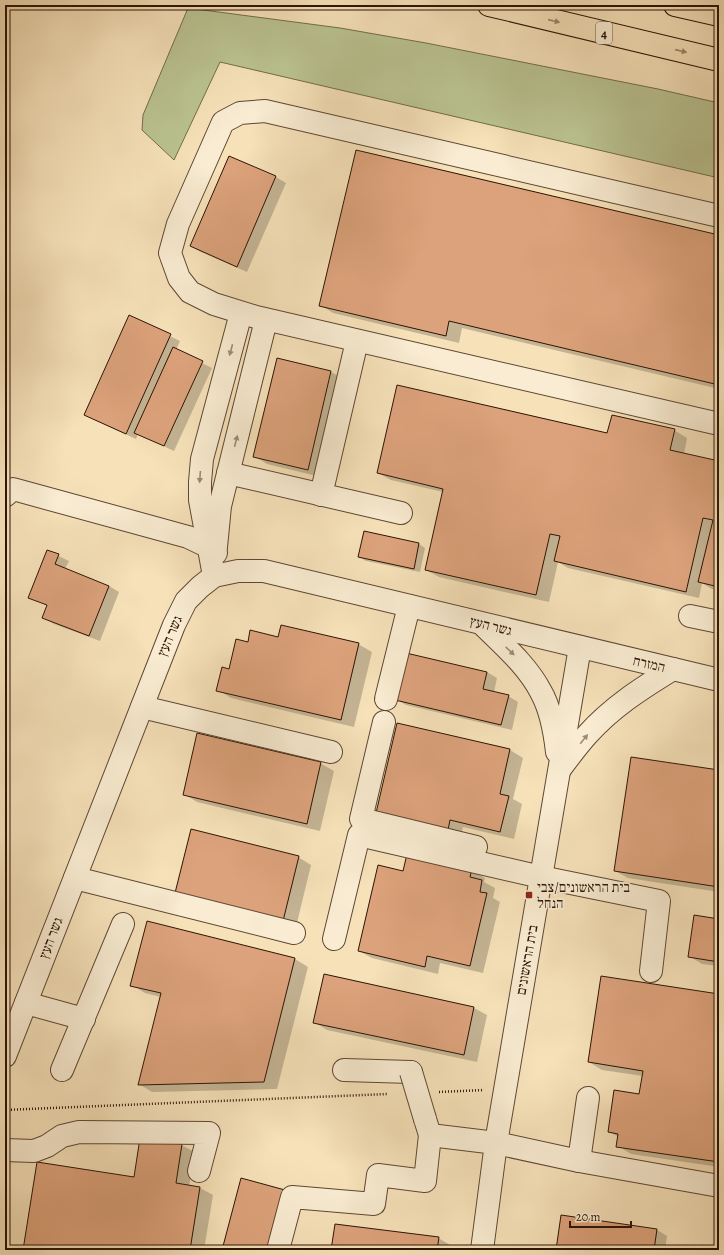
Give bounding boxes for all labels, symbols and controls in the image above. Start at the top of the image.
one-way arrow [548,18,561,24]
road number: 4 [596,22,612,44]
one-way arrow [675,48,687,54]
one-way arrow [228,345,234,357]
one-way arrow [233,435,239,447]
one-way arrow [197,470,204,483]
street label: גשר העץ [153,612,187,659]
street label: גשר העץ [468,612,514,640]
one-way arrow [505,646,515,656]
street label: המזרח [631,651,667,677]
one-way arrow [579,734,588,744]
place label: בית הראשונים/צבי הנחל [537,878,630,913]
marker: בית הראשונים/צבי הנחל [524,890,534,900]
street label: גשר העץ [34,914,68,961]
street label: בית הראשונים [511,923,543,997]
scale bar [570,1203,631,1229]
text: 20 m [576,1209,600,1225]

